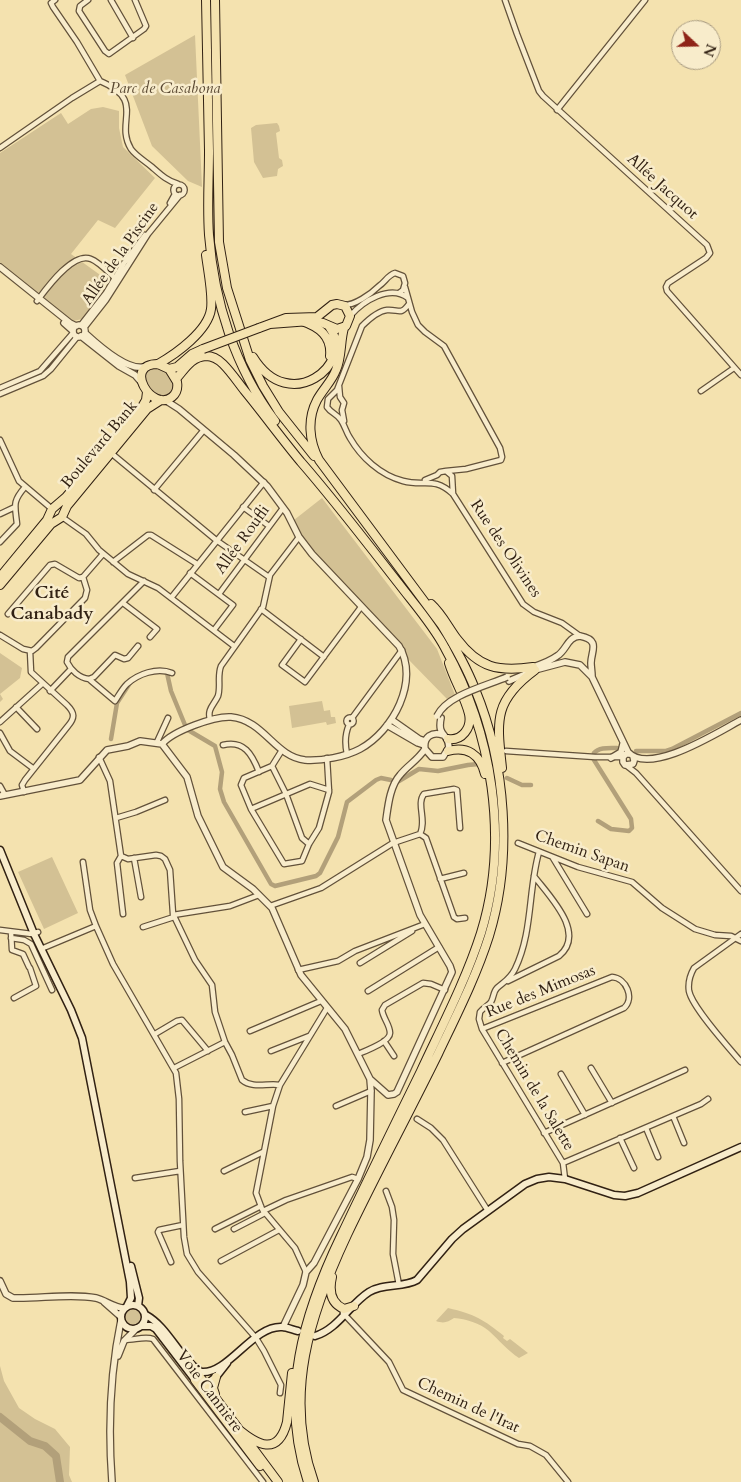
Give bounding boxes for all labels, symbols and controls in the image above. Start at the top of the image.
north arrow [671,20,721,70]
text: N [698,41,721,59]
park label: Parc de Casabona [110,79,220,99]
street label: Allée Jacquot [622,150,702,224]
street label: Allée de la Piscine [78,199,164,309]
street label: Boulevard Bank [58,397,142,493]
street label: Rue des Olivines [465,497,545,601]
street label: Allée Roufli [212,502,274,578]
district label: Cité Canabady [10,583,94,626]
street label: Chemin Sapan [532,827,632,877]
street label: Rue des Mimosas [484,961,598,1023]
street label: Chemin de la Salette [490,1026,578,1154]
street label: Voie Cannière [172,1347,246,1437]
street label: Chemin de l'Irat [414,1374,522,1438]

